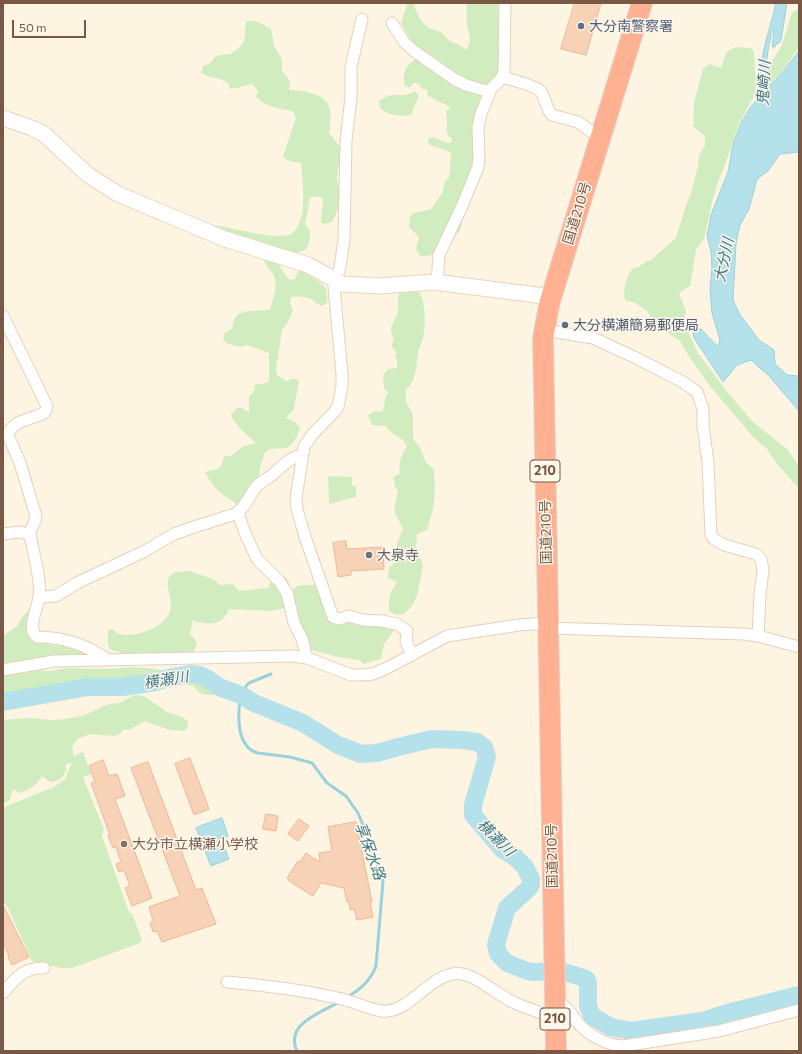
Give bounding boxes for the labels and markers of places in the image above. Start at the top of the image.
place label: 大分南警察署 [589,18,673,34]
marker: 大分南警察署 [576,21,586,31]
place label: 大分横瀬簡易郵便局 [573,317,699,333]
marker: 大分横瀬簡易郵便局 [560,320,570,330]
place label: 大泉寺 [377,547,419,563]
marker: 大泉寺 [364,550,374,560]
place label: 大分市立横瀬小学校 [132,836,258,852]
marker: 大分市立横瀬小学校 [119,839,129,849]

